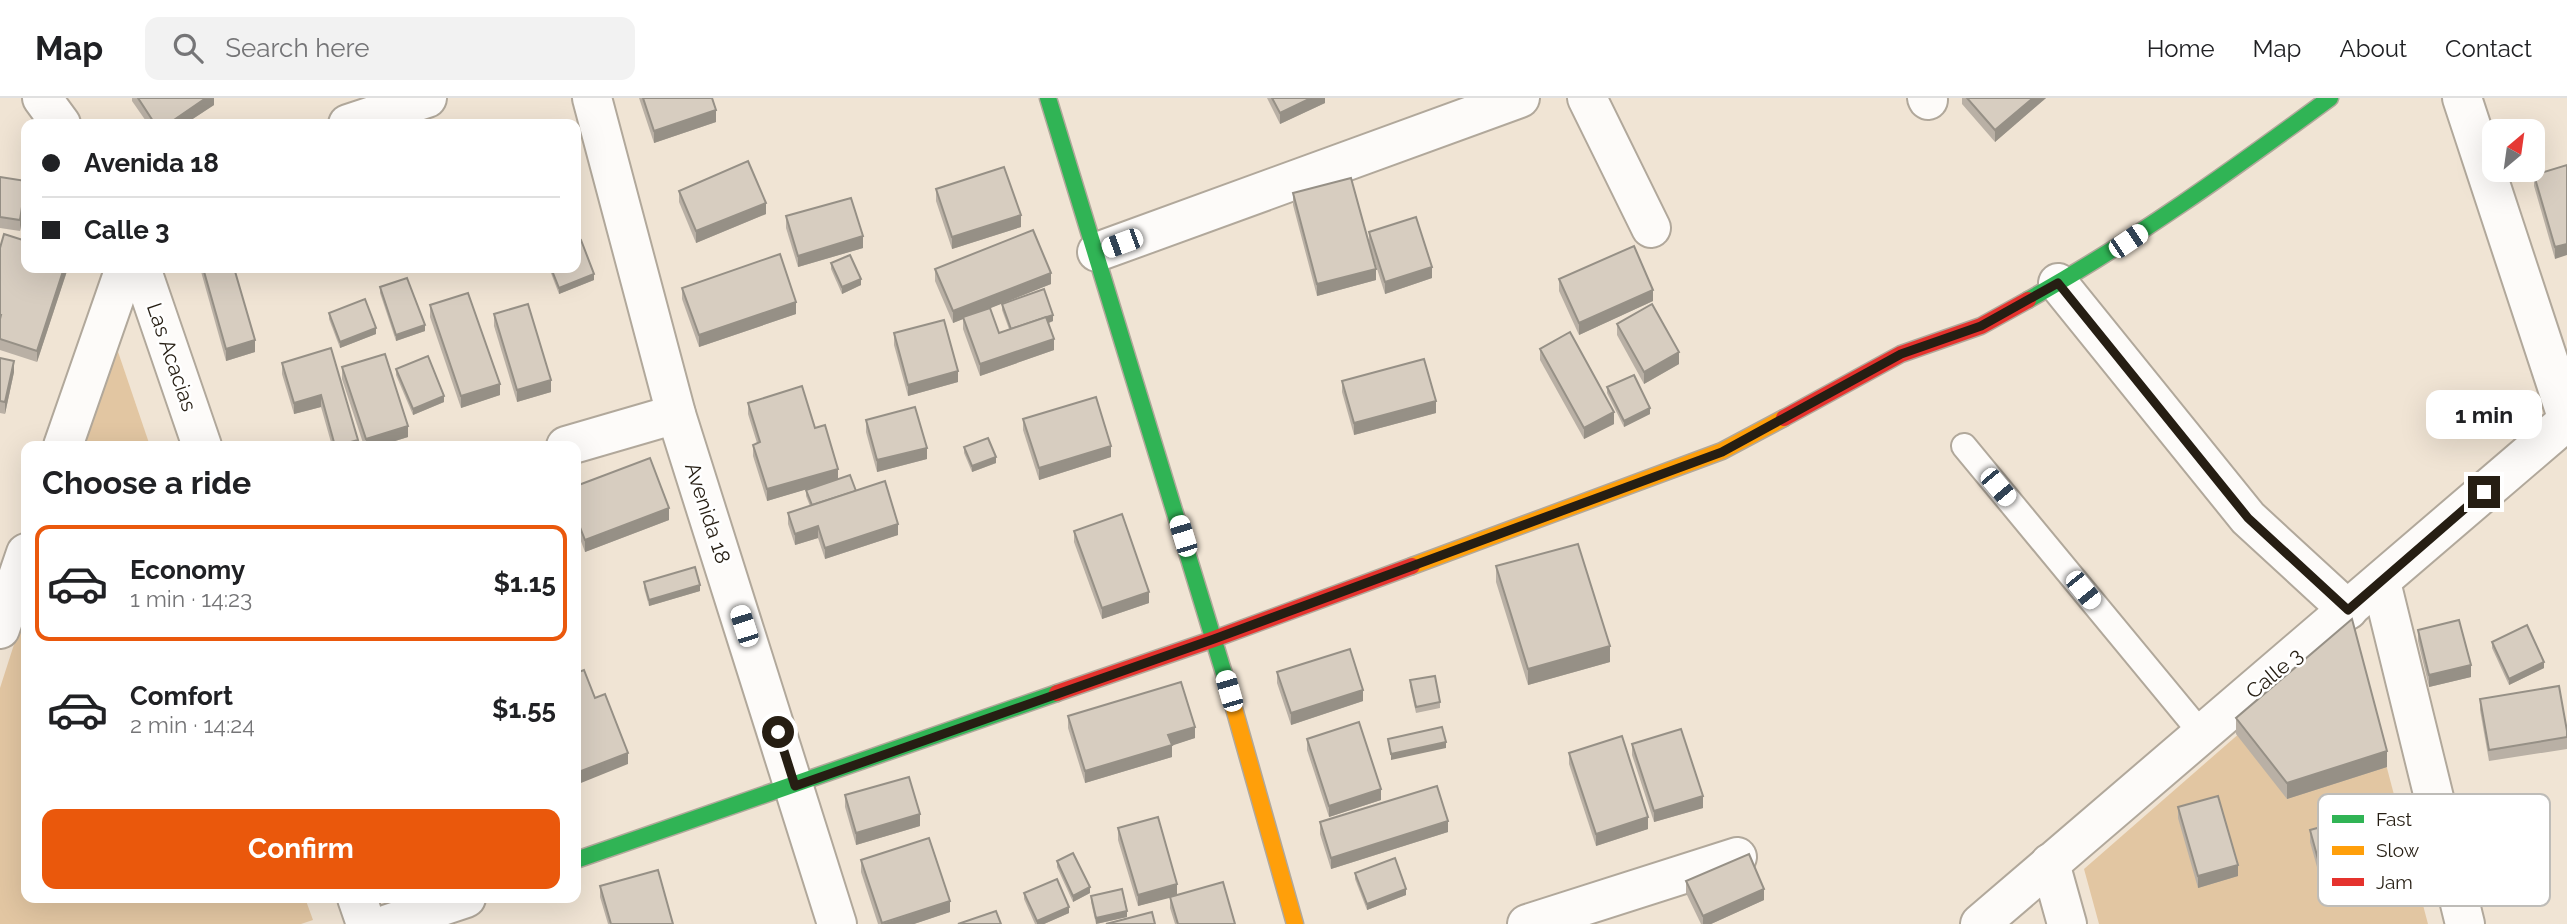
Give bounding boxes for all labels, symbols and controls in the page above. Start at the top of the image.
search box [145,17,635,80]
text: Map [35,29,103,68]
icon: search [169,29,207,67]
text: Search here [225,33,370,63]
text: Home [2147,34,2215,63]
text: Map [2253,34,2301,63]
text: About [2339,34,2407,63]
text: Contact [2445,34,2532,63]
north arrow [2482,119,2544,182]
map controls [2482,119,2545,182]
text: Avenida 18 [84,148,219,178]
text: Calle 3 [84,215,170,245]
car [2105,221,2152,261]
car [1099,226,1146,260]
street label: Las Acacias [142,299,202,415]
callout: 1 min [2426,390,2542,440]
text: 1 min [2455,401,2513,428]
street label: Avenida 18 [680,459,736,567]
text: Choose a ride [42,464,251,501]
car [1977,464,2020,510]
route end [2468,476,2500,508]
car [1167,513,1200,559]
icon: car [46,552,109,615]
text: Economy [130,555,245,585]
car [2062,567,2105,613]
text: $1.15 [494,568,556,598]
text: 1 min · 14:23 [130,585,252,612]
car [728,603,761,649]
street label: Calle 3 [2241,642,2307,704]
car [1214,668,1245,714]
icon: car [46,678,109,741]
text: Comfort [130,681,233,711]
text: $1.55 [492,694,556,724]
text: 2 min · 14:24 [130,711,255,738]
route start [762,716,794,748]
legend [2318,794,2550,906]
text: Fast [2376,808,2412,830]
button: Confirm [42,809,560,889]
text: Slow [2376,839,2420,861]
text: Jam [2376,871,2413,893]

